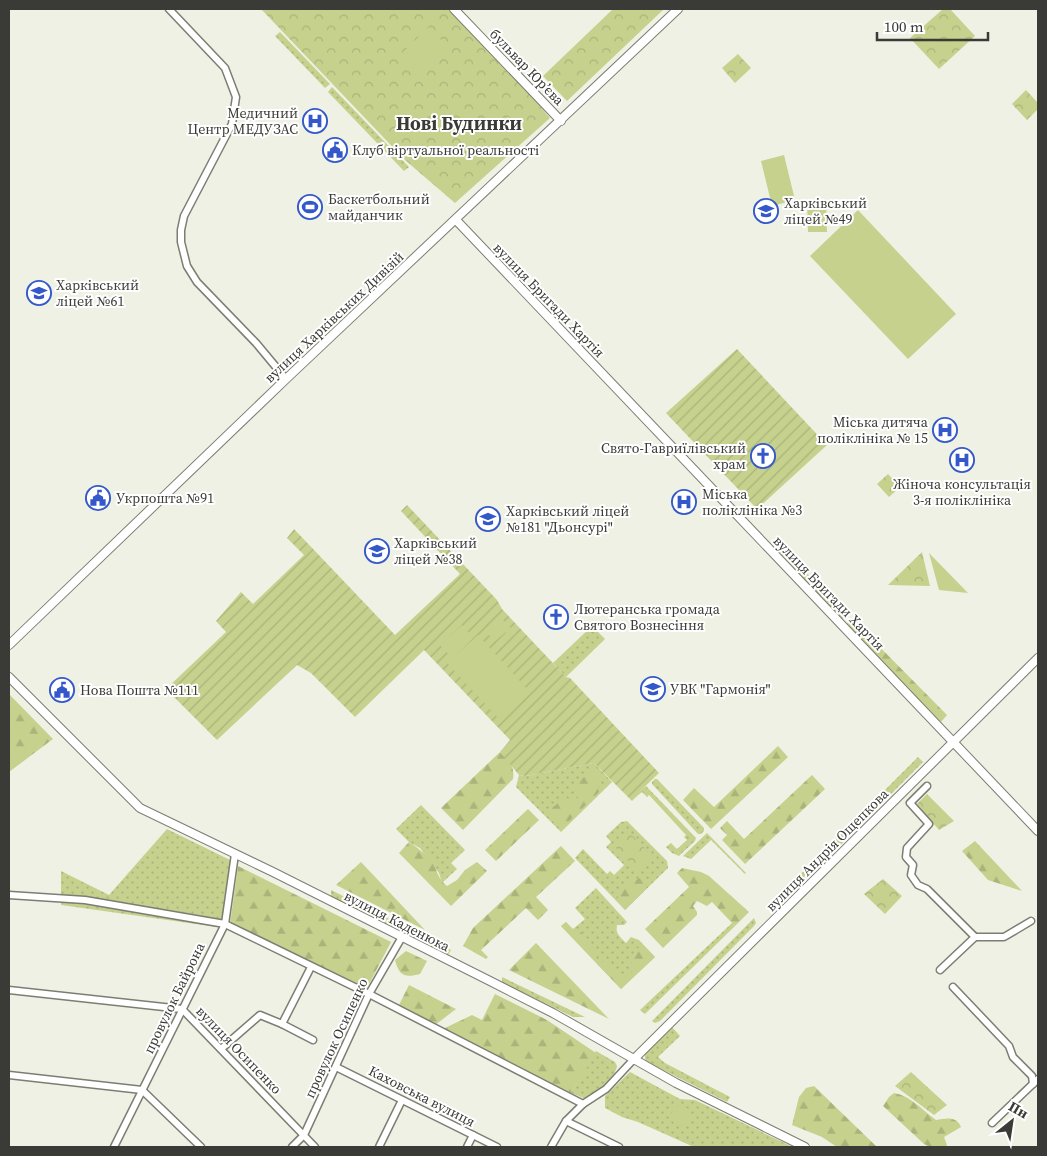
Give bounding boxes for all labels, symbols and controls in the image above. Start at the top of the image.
scale bar [877,10,988,42]
text: 100 m [884,16,924,37]
street label: бульвар Юрʼєва [485,24,569,110]
place label: Медичний Центр МЕДУЗАС [188,103,298,139]
hospital icon: Медичний Центр МЕДУЗАС [302,108,328,134]
district label: Нові Будинки [396,110,522,136]
public building icon: Клуб віртуальної реальності [322,137,348,163]
place label: Клуб віртуальної реальності [352,140,539,160]
place label: Баскетбольний майданчик [328,189,430,225]
place label: Харківський ліцей №49 [784,193,867,229]
sports icon: Баскетбольний майданчик [297,194,323,220]
school or university icon: Харківський ліцей №49 [753,198,779,224]
street label: вулиця Бригади Хартія [489,238,609,362]
street label: вулиця Харківських Дивізій [260,247,408,387]
place label: Харківський ліцей №61 [56,275,139,311]
school or university icon: Харківський ліцей №61 [26,280,52,306]
place label: Міська дитяча поліклініка № 15 [817,412,929,448]
hospital icon: Міська дитяча поліклініка № 15 [932,417,958,443]
place label: Свято-Гавриїлівський храм [601,438,746,474]
church icon: Свято-Гавриїлівський храм [750,443,776,469]
hospital icon: Жіноча консультація 3-я поліклініка [949,447,975,473]
place label: Жіноча консультація 3-я поліклініка [893,474,1031,510]
place label: Міська поліклініка №3 [702,484,802,520]
public building icon: Укрпошта №91 [85,485,111,511]
place label: Укрпошта №91 [116,488,214,508]
hospital icon: Міська поліклініка №3 [671,489,697,515]
place label: Харківський ліцей №181 "Дьонсурі" [506,501,629,537]
school or university icon: Харківський ліцей №181 "Дьонсурі" [475,506,501,532]
street label: вулиця Бригади Хартія [769,531,889,655]
place label: Харківський ліцей №38 [394,533,477,569]
school or university icon: Харківський ліцей №38 [364,538,390,564]
place label: Лютеранська громада Святого Вознесіння [574,599,721,635]
church icon: Лютеранська громада Святого Вознесіння [543,604,569,630]
school or university icon: УВК "Гармонія" [640,676,666,702]
public building icon: Нова Пошта №111 [49,677,75,703]
place label: УВК "Гармонія" [670,679,771,699]
place label: Нова Пошта №111 [80,680,199,700]
street label: вулиця Андрія Ощепкова [761,783,894,916]
street label: вулиця Каденюка [341,886,454,957]
street label: провулок Байрона [138,938,210,1057]
street label: провулок Осипенко [299,974,373,1101]
street label: вулиця Осипенко [192,1001,287,1099]
street label: Каховська вулиця [365,1061,479,1131]
north arrow [987,1096,1037,1146]
text: Пн [1005,1096,1032,1123]

